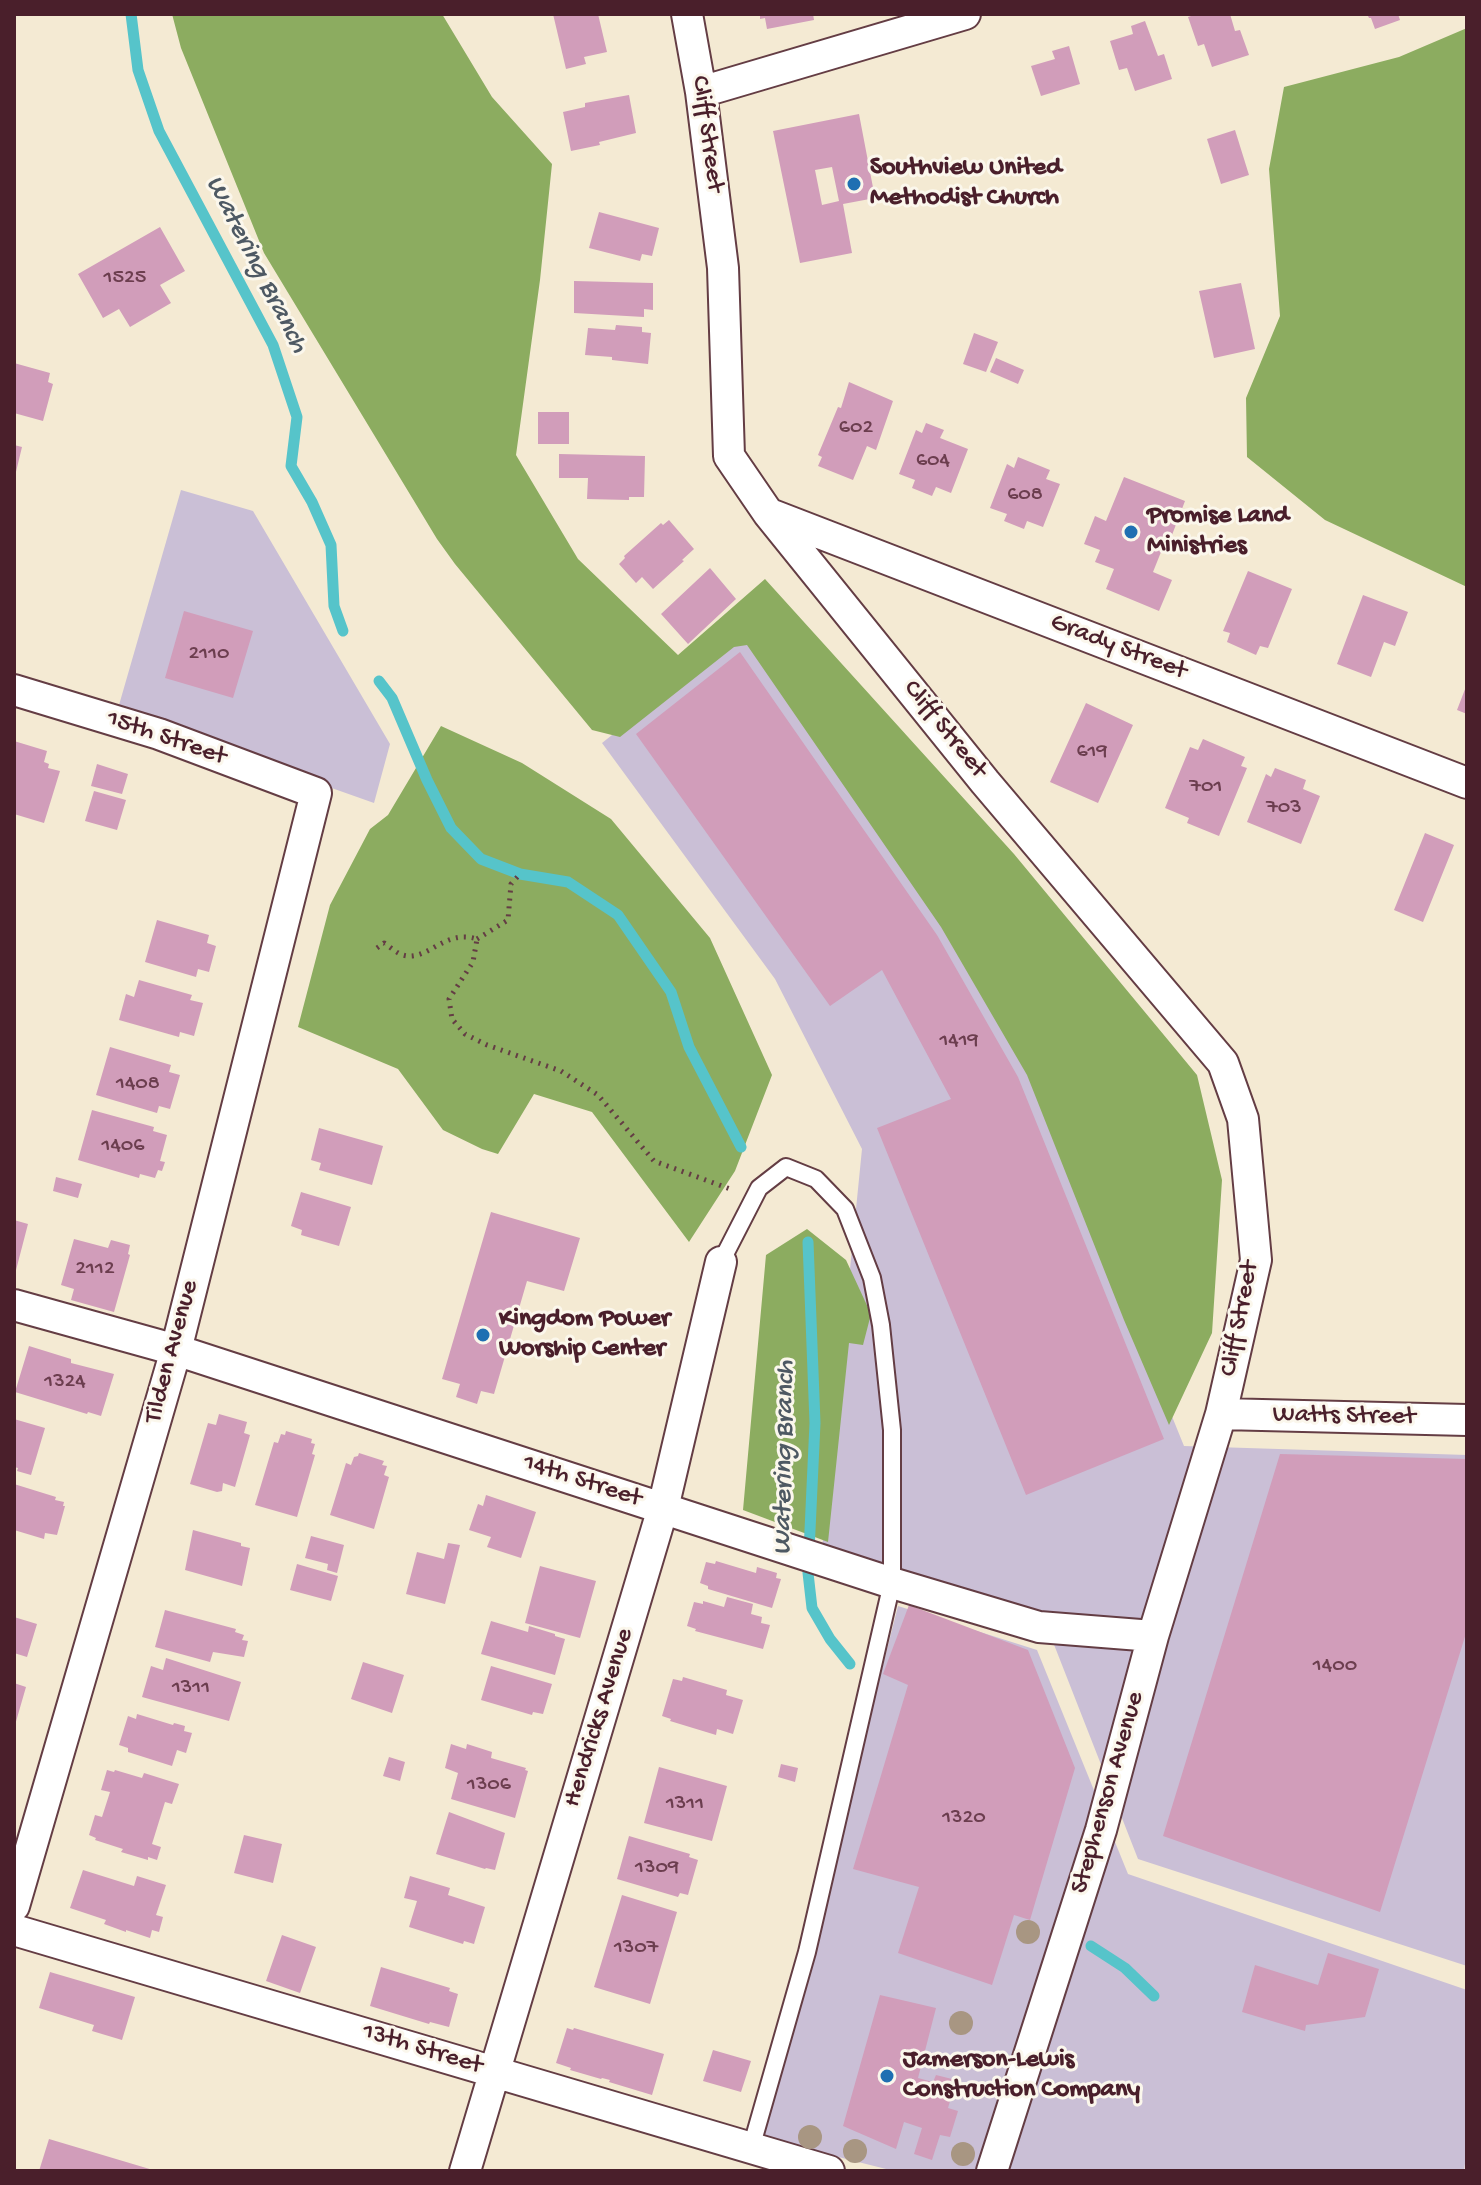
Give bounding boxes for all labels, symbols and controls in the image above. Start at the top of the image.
street label: Cliff Street [682,74,730,194]
place label: Southview United Methodist Church [870,153,1061,214]
water label: Watering Branch [196,171,314,359]
marker: Southview United Methodist Church [845,175,863,193]
house number: 1525 [104,266,146,292]
house number: 602 [839,416,873,442]
house number: 604 [916,449,950,475]
house number: 608 [1007,483,1043,509]
place label: Promise Land Ministries [1147,501,1289,562]
marker: Promise Land Ministries [1122,523,1140,541]
street label: Grady Street [1045,608,1191,688]
house number: 2110 [188,642,230,668]
street label: Cliff Street [895,675,993,785]
street label: 15th Street [102,704,230,774]
house number: 619 [1076,740,1108,766]
house number: 701 [1190,775,1222,801]
house number: 703 [1266,796,1302,822]
house number: 1419 [939,1029,979,1055]
house number: 1408 [116,1072,160,1098]
house number: 1406 [102,1134,144,1160]
house number: 2112 [75,1257,115,1283]
street label: Cliff Street [1215,1259,1267,1379]
street label: Tilden Avenue [139,1277,207,1427]
place label: Kingdom Power Worship Center [499,1304,670,1366]
marker: Kingdom Power Worship Center [474,1326,492,1344]
water label: Watering Branch [768,1360,804,1556]
house number: 1324 [44,1370,86,1396]
street label: Watts Street [1272,1400,1416,1434]
street label: 14th Street [519,1448,645,1516]
street label: Hendricks Avenue [558,1625,642,1811]
house number: 1400 [1313,1654,1357,1680]
house number: 1311 [172,1676,210,1702]
street label: Stephenson Avenue [1065,1689,1153,1897]
house number: 1306 [467,1773,511,1799]
house number: 1311 [666,1792,704,1818]
house number: 1320 [942,1806,986,1832]
house number: 1309 [635,1856,679,1882]
house number: 1307 [614,1936,658,1962]
street label: 13th Street [358,2017,486,2083]
place label: Jamerson-Lewis Construction Company [903,2045,1140,2106]
marker: Jamerson-Lewis Construction Company [878,2067,896,2085]

